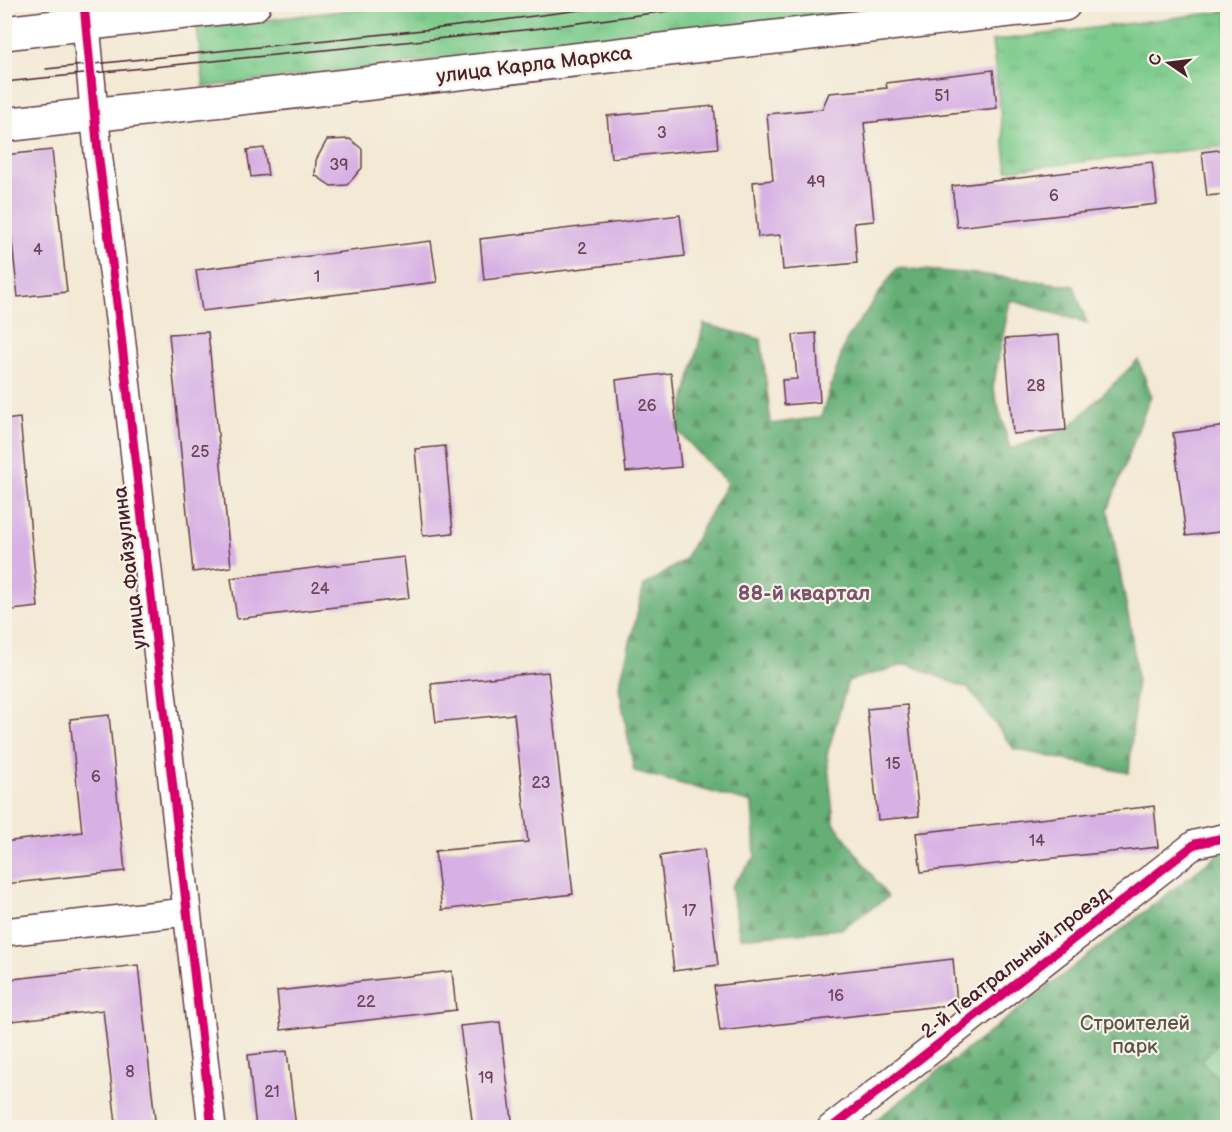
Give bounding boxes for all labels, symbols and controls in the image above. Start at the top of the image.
north arrow [1139,33,1199,93]
street label: улица Карла Маркса [435,41,633,89]
text: С [1145,52,1166,67]
house number: 51 [934,87,950,106]
house number: 3 [657,124,667,143]
house number: 39 [329,156,349,175]
house number: 49 [806,173,826,192]
house number: 6 [1049,187,1059,206]
house number: 2 [577,240,587,259]
house number: 4 [33,241,43,260]
house number: 1 [314,268,320,287]
house number: 28 [1027,377,1045,396]
house number: 26 [637,397,657,416]
house number: 25 [191,443,209,462]
street label: улица Файзулина [108,485,152,651]
house number: 24 [311,580,330,599]
district label: 88-й квартал [738,581,870,606]
house number: 15 [885,755,901,774]
house number: 6 [91,768,101,787]
house number: 23 [532,774,551,793]
house number: 14 [1029,832,1045,851]
street label: 2-й Театральный проезд [916,882,1115,1044]
house number: 17 [682,902,696,921]
house number: 16 [828,987,844,1006]
house number: 22 [357,993,376,1012]
park label: Строителей парк [1080,1012,1190,1059]
house number: 8 [125,1063,135,1082]
house number: 19 [478,1069,494,1088]
house number: 21 [264,1083,280,1102]

